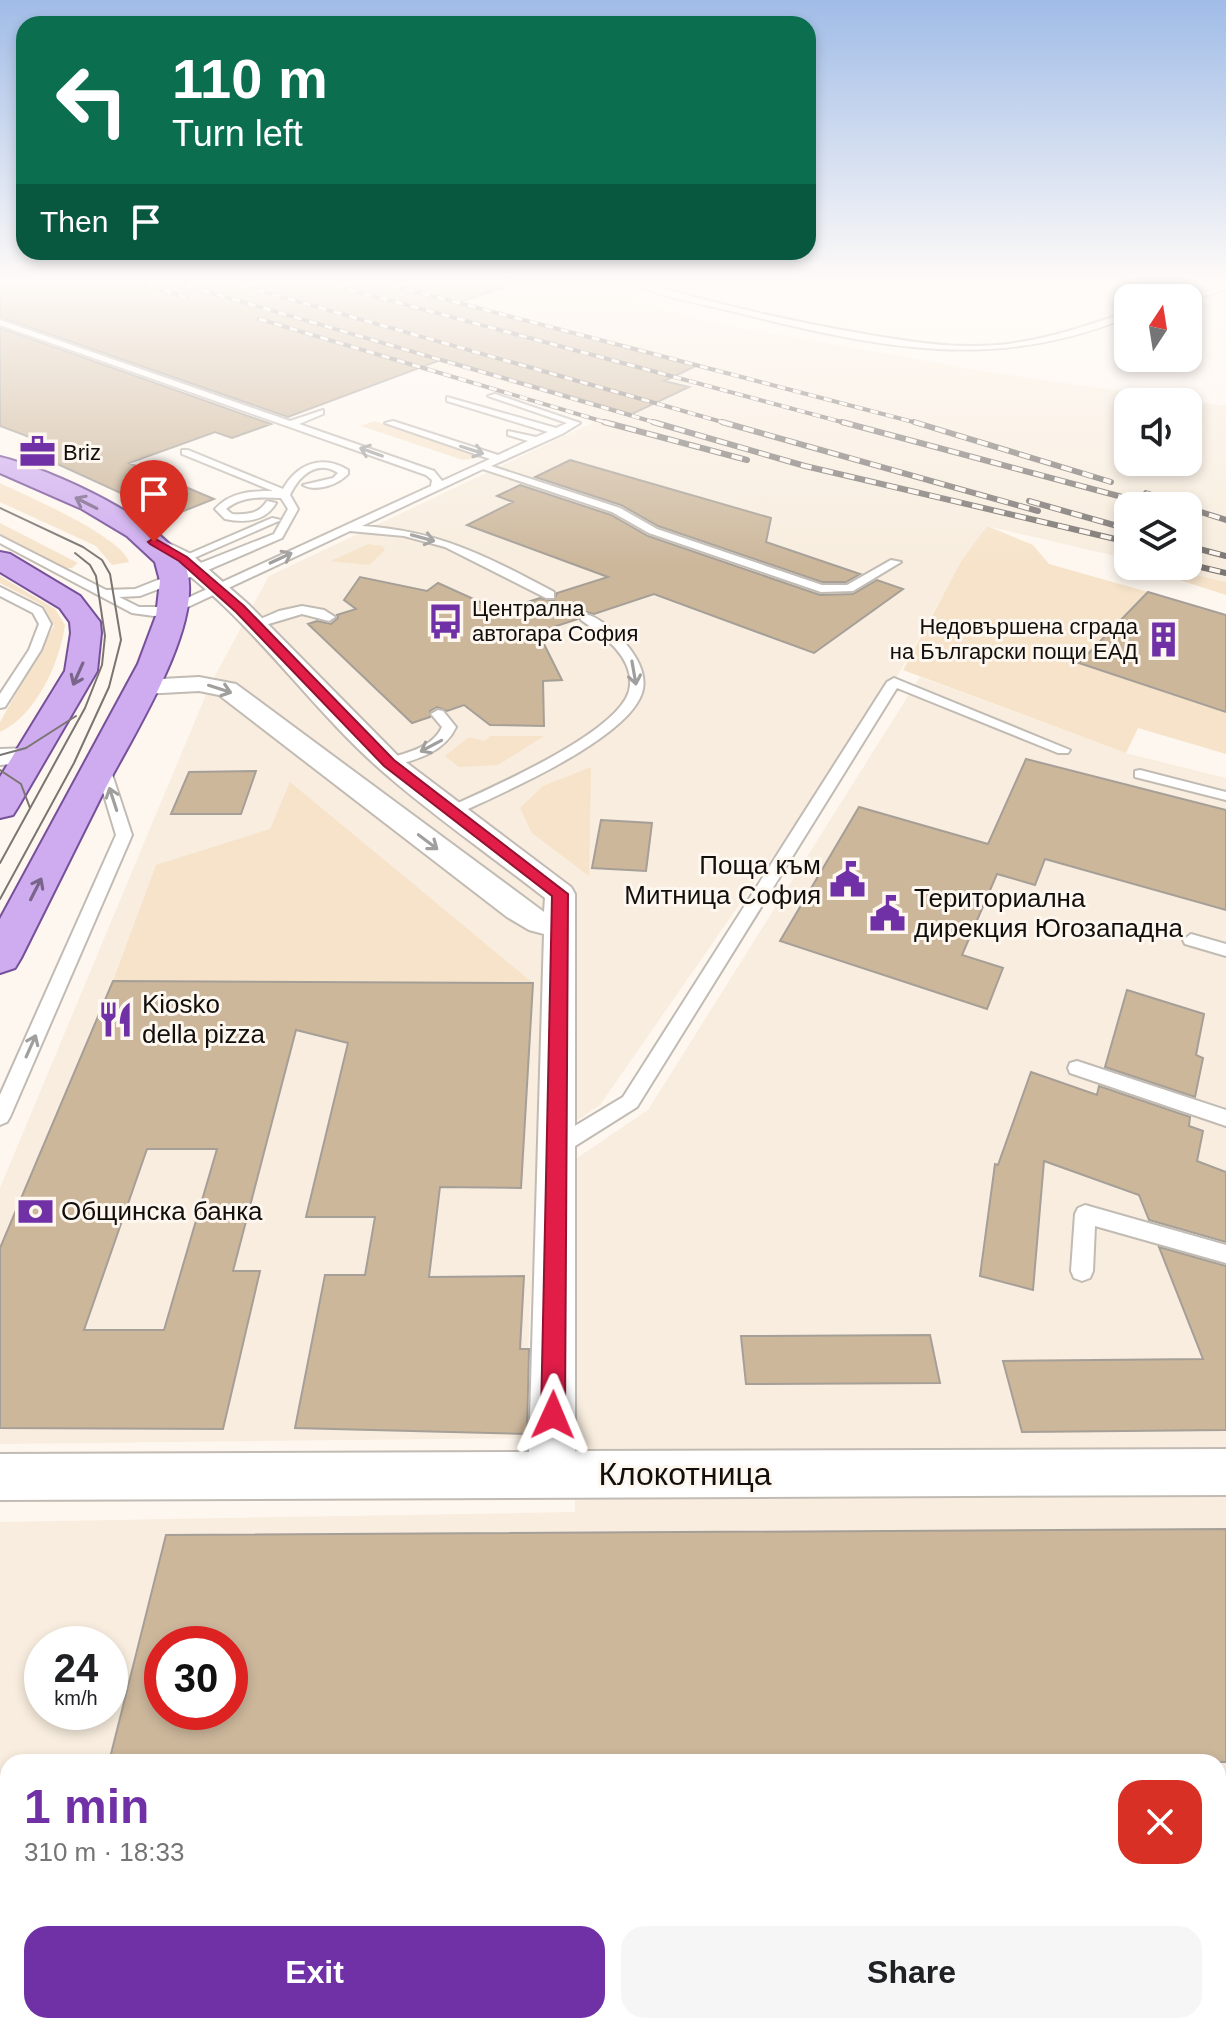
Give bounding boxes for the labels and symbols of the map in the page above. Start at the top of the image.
north arrow [1114,284,1202,372]
office icon: Briz [18,433,56,471]
place label: Briz [63,440,101,465]
one-way arrow [458,443,484,458]
one-way arrow [358,444,383,459]
pin [120,460,188,542]
one-way arrow [75,495,99,511]
one-way arrow [410,531,436,546]
one-way arrow [269,550,293,565]
place label: Централна автогара София [472,596,638,646]
bus stop icon: Централна автогара София [427,602,465,640]
place label: Недовършена сграда на Български пощи ЕАД [890,614,1139,664]
building icon: Недовършена сграда на Български пощи ЕАД [1145,620,1183,658]
one-way arrow [628,659,643,685]
one-way arrow [69,661,84,685]
one-way arrow [207,682,232,697]
one-way arrow [419,738,443,754]
one-way arrow [104,786,119,811]
one-way arrow [417,833,439,850]
place label: Поща към Митница София [624,850,821,910]
public building icon: Поща към Митница София [828,861,866,899]
one-way arrow [28,877,44,901]
place label: Териториална дирекция Югозападна [914,883,1184,943]
public building icon: Териториална дирекция Югозападна [869,894,907,932]
place label: Kiosko della pizza [142,989,265,1049]
restaurant icon: Kiosko della pizza [97,1000,135,1038]
one-way arrow [25,1034,40,1059]
bank icon: Общинска банка [16,1192,54,1230]
place label: Общинска банка [61,1196,263,1226]
position arrow [511,1373,595,1457]
street label: Клокотница [598,1456,772,1492]
speed limit sign: 30 [144,1626,248,1730]

